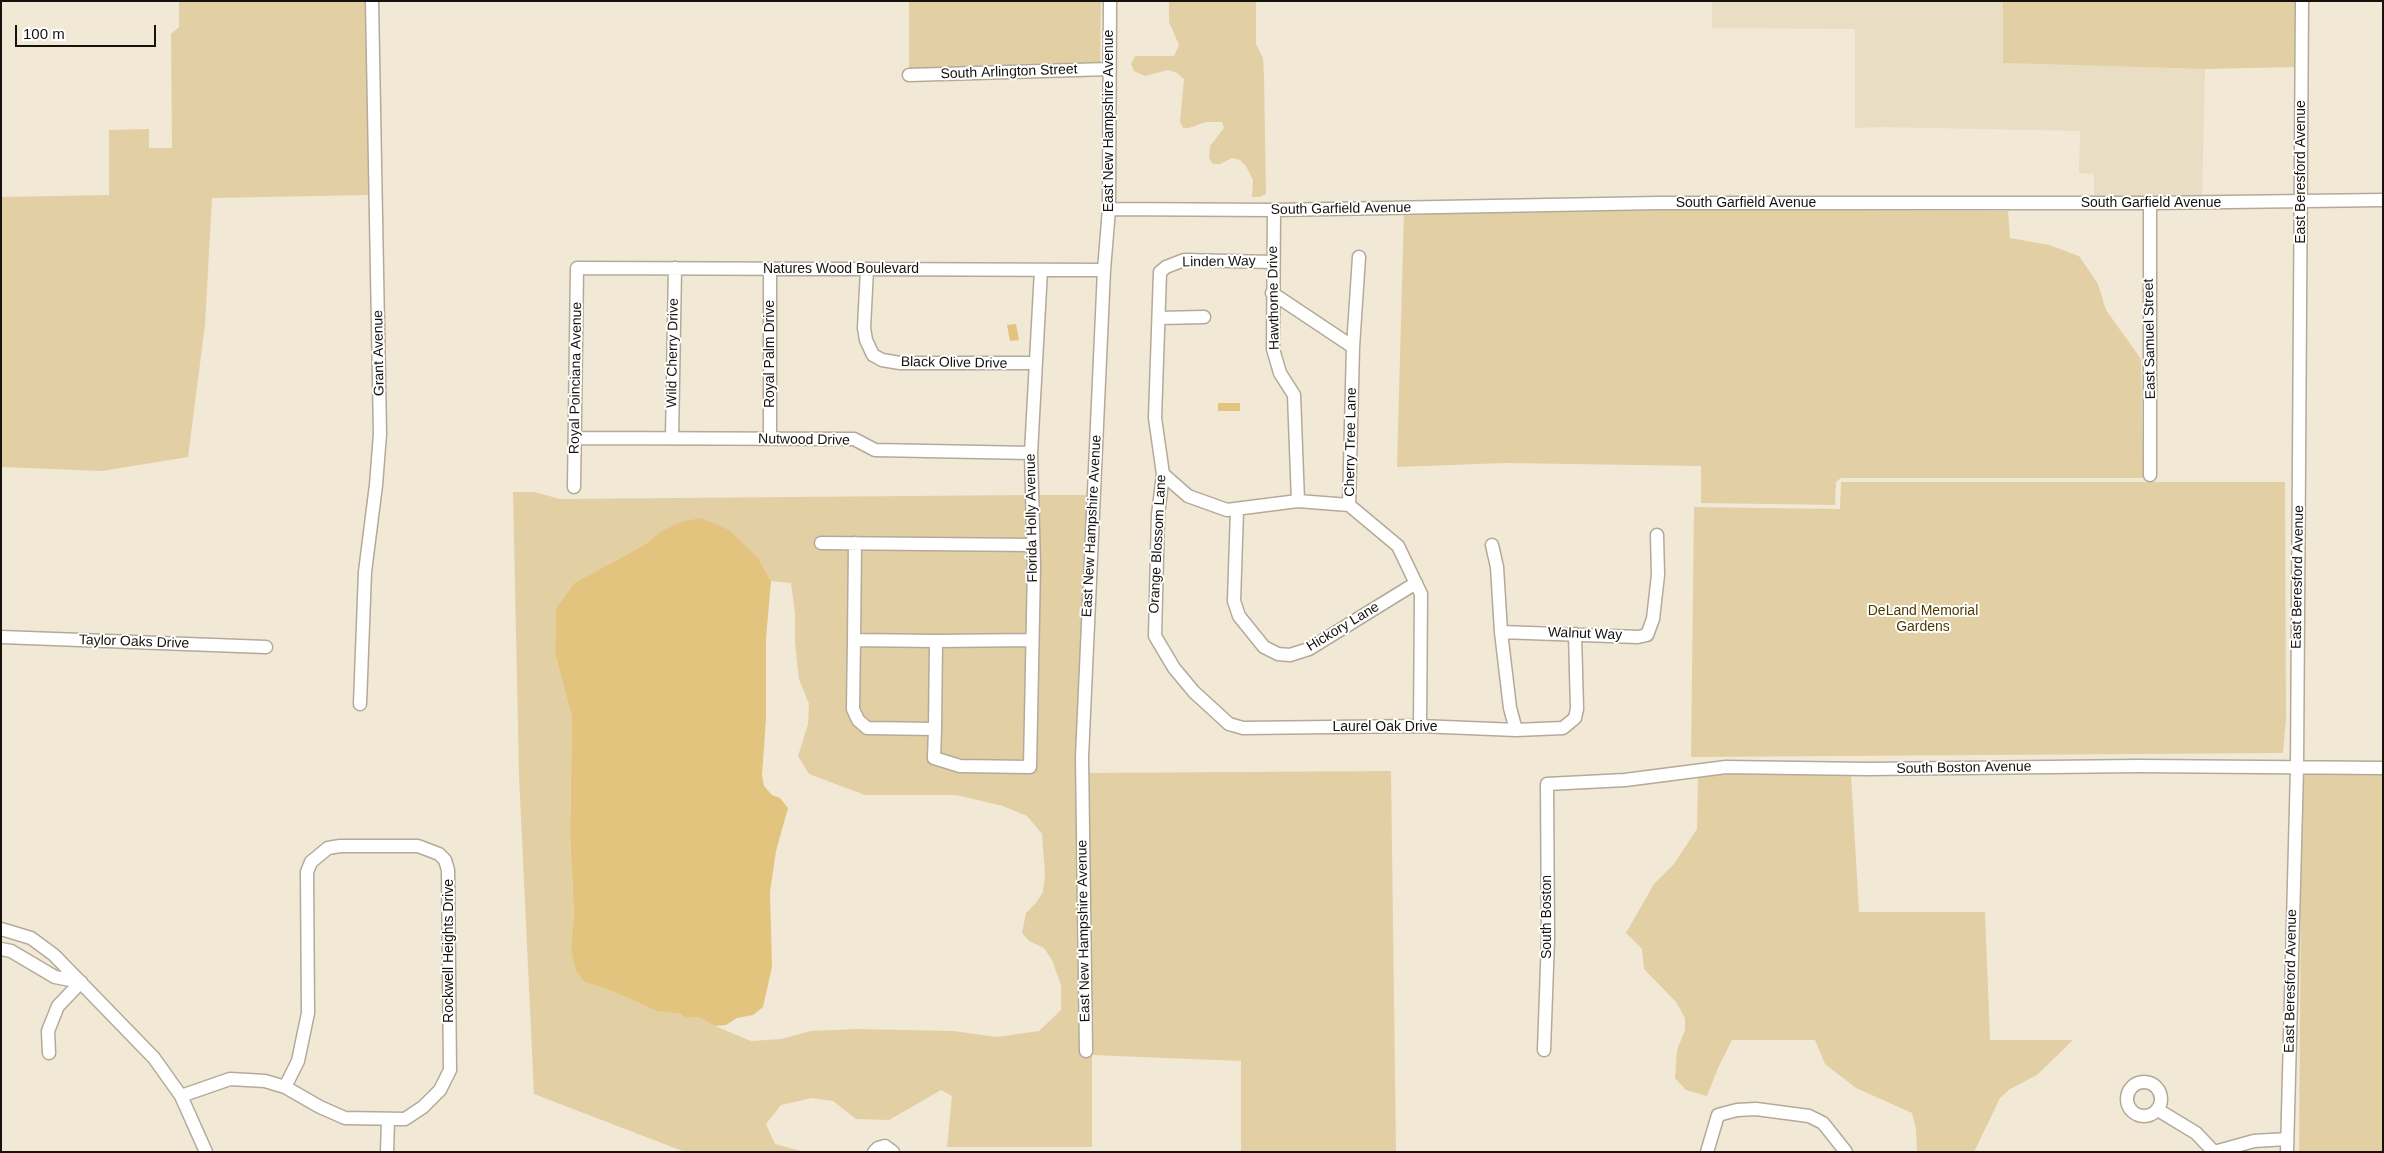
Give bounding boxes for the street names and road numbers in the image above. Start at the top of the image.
street label: East New Hampshire Avenue [1101,30,1117,212]
street label: South Arlington Street [940,61,1078,83]
street label: East Beresford Avenue [2293,100,2309,244]
street label: South Garfield Avenue [1676,195,1816,211]
street label: South Garfield Avenue [2081,195,2221,211]
street label: South Garfield Avenue [1271,199,1411,219]
street label: Hawthorne Drive [1265,246,1283,350]
street label: Linden Way [1182,253,1256,271]
street label: Natures Wood Boulevard [763,261,919,277]
street label: East Samuel Street [2141,279,2159,399]
street label: Wild Cherry Drive [664,298,682,408]
street label: Royal Palm Drive [762,300,778,408]
street label: Royal Poinciana Avenue [566,302,586,454]
street label: Grant Avenue [370,310,388,396]
street label: Black Olive Drive [901,354,1007,372]
street label: Cherry Tree Lane [1342,387,1360,497]
street label: Nutwood Drive [758,431,850,449]
street label: East New Hampshire Avenue [1079,434,1105,618]
street label: Florida Holly Avenue [1022,453,1042,583]
street label: Orange Blossom Lane [1146,474,1170,614]
street label: East Beresford Avenue [2288,505,2308,649]
street label: Hickory Lane [1304,599,1382,655]
street label: Walnut Way [1548,624,1622,644]
street label: Taylor Oaks Drive [79,632,189,652]
street label: Laurel Oak Drive [1332,719,1438,735]
street label: South Boston Avenue [1896,758,2032,778]
street label: East New Hampshire Avenue [1074,840,1094,1022]
street label: South Boston [1539,875,1555,959]
street label: Rockwell Heights Drive [441,879,457,1023]
street label: East Beresford Avenue [2281,909,2301,1053]

